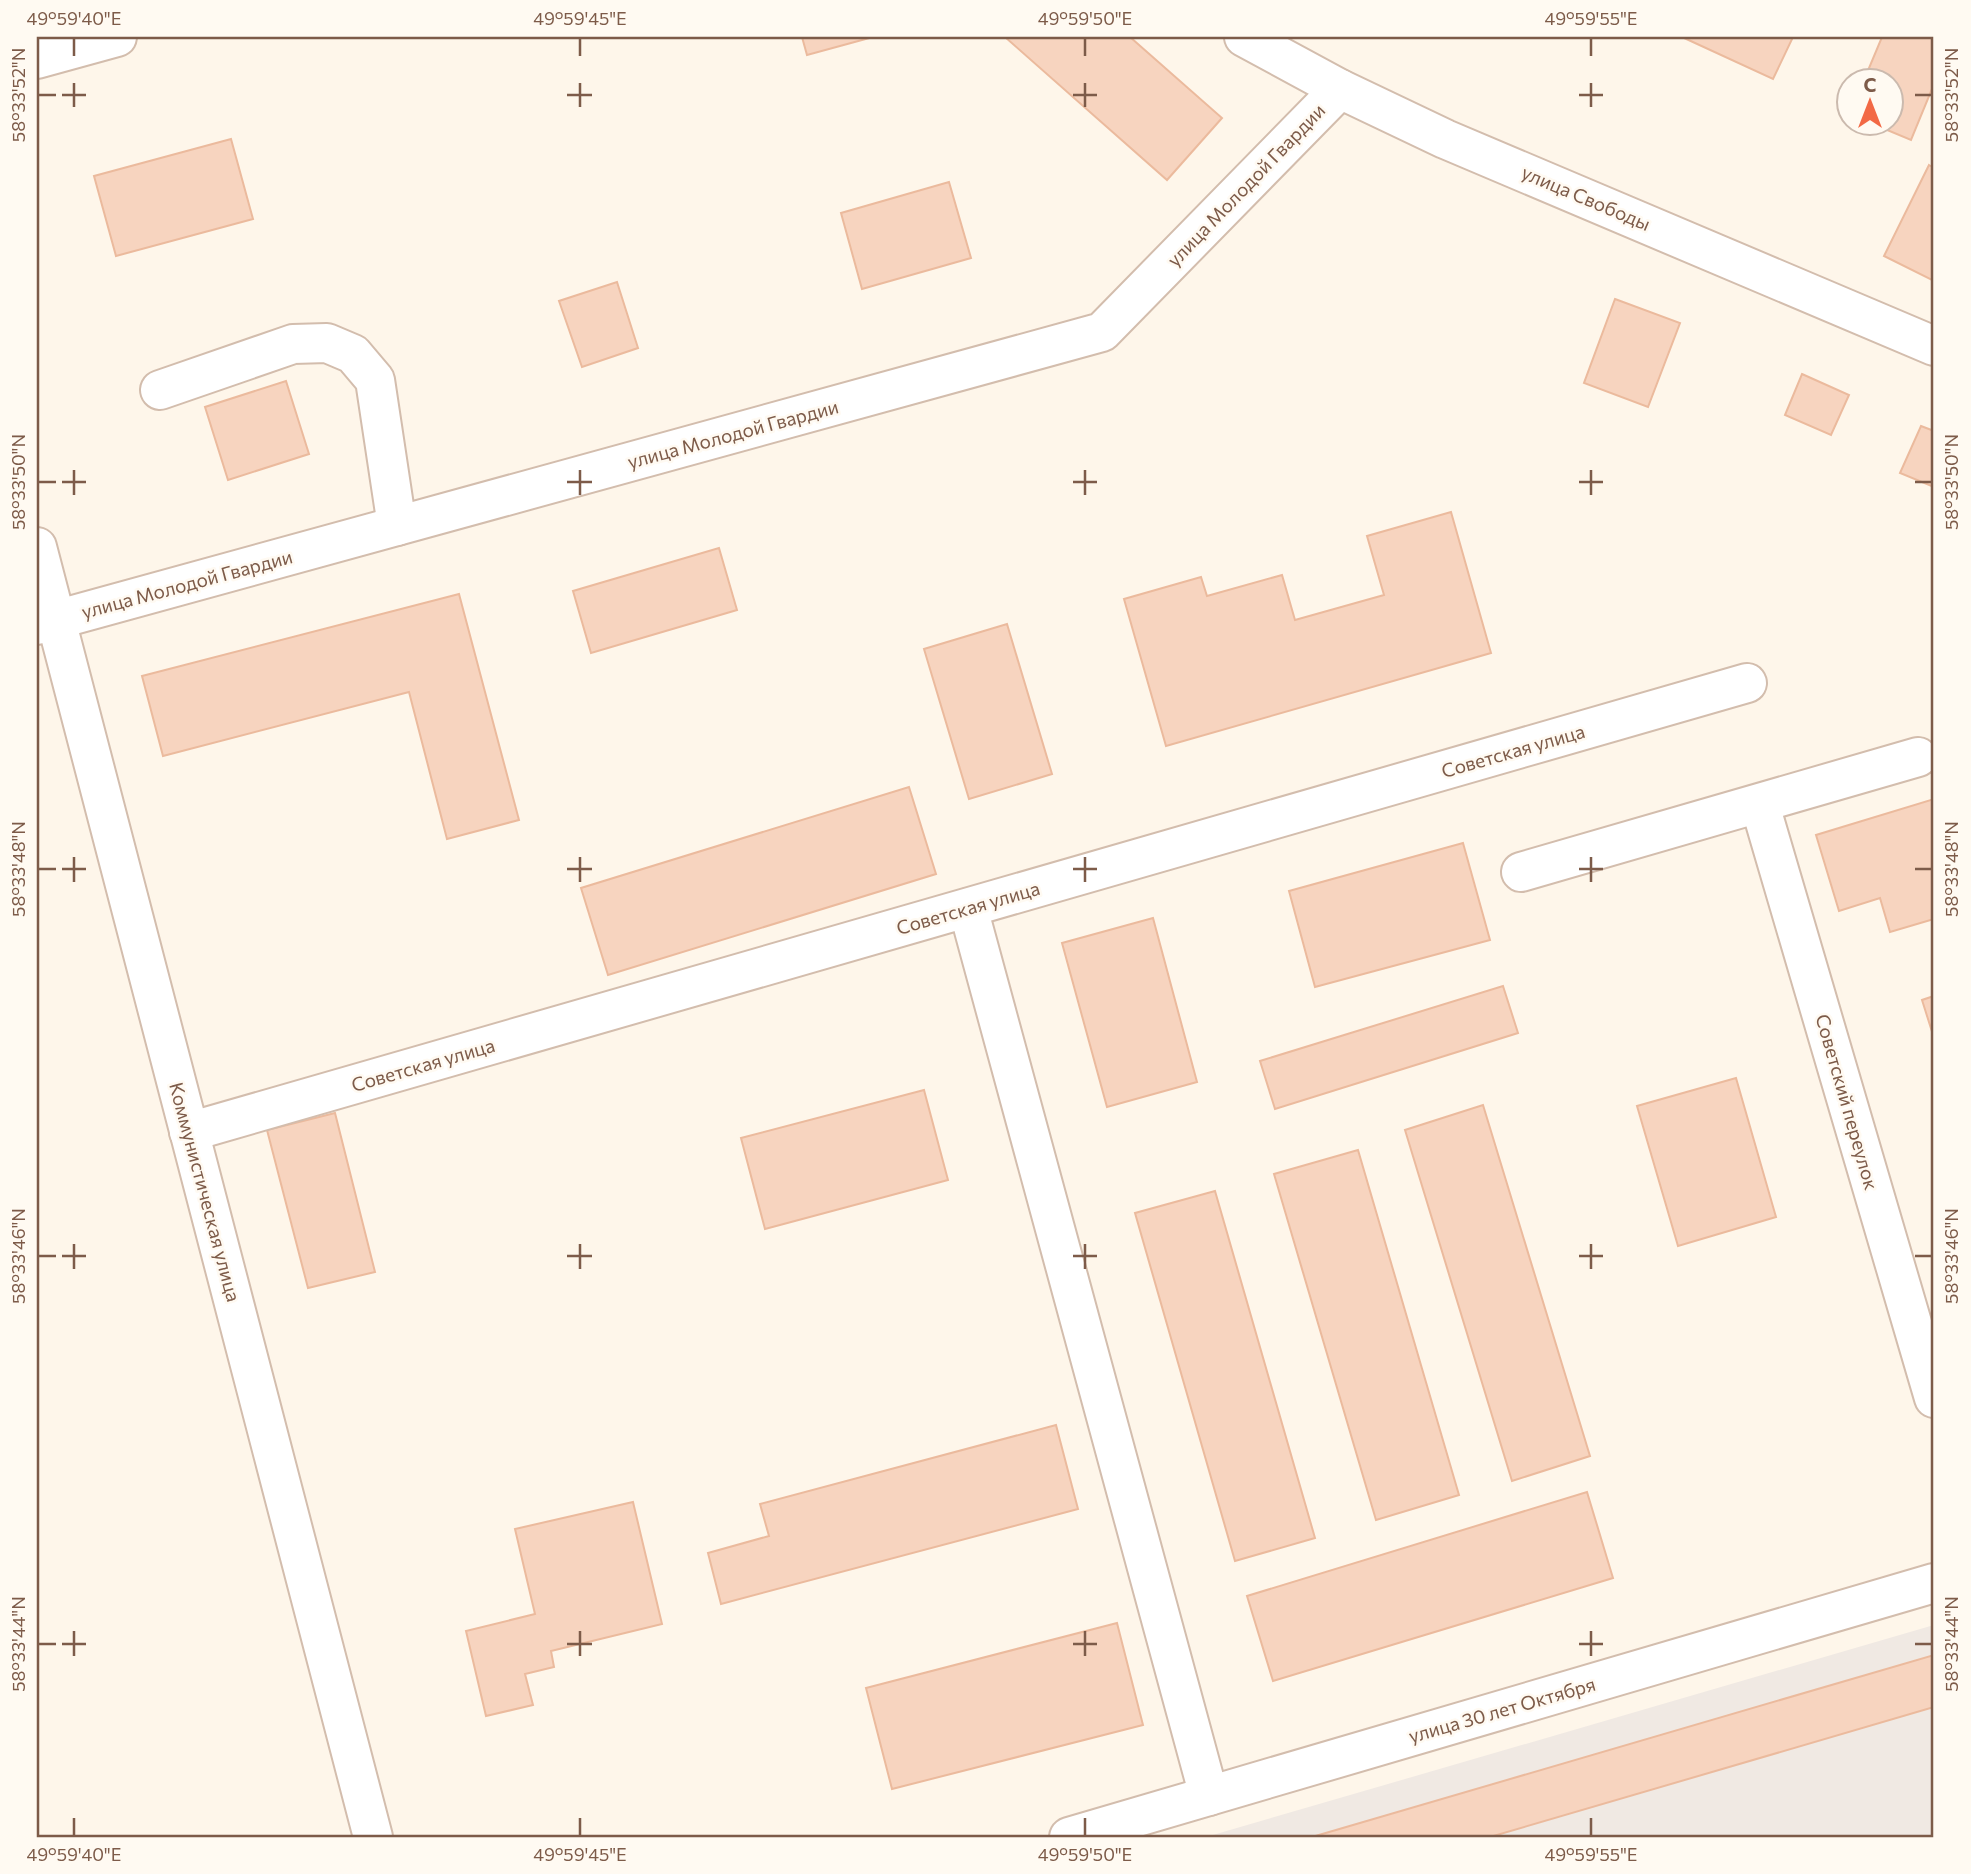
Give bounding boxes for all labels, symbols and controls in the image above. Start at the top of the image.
text: 49°59'40"E [27,7,121,29]
text: 49°59'45"E [533,7,627,29]
text: 49°59'50"E [1038,7,1132,29]
text: 49°59'55"E [1544,7,1638,29]
text: 58°33'52"N [7,48,29,142]
text: 58°33'52"N [1940,48,1962,142]
north arrow [1834,66,1904,136]
text: С [1864,73,1877,96]
street label: улица Молодой Гвардии [1162,99,1329,271]
street label: улица Свободы [1518,160,1654,235]
street label: улица Молодой Гвардии [625,394,841,473]
text: 58°33'50"N [7,434,29,530]
text: 58°33'50"N [1940,434,1962,530]
street label: улица Молодой Гвардии [79,544,295,623]
street label: Советская улица [1438,719,1587,782]
text: 58°33'48"N [7,821,29,917]
text: 58°33'48"N [1940,821,1962,917]
street label: Советская улица [893,876,1042,939]
street label: Советский переулок [1811,1011,1884,1192]
street label: Советская улица [348,1033,497,1096]
street label: Коммунистическая улица [165,1080,246,1304]
text: 58°33'46"N [7,1208,29,1304]
text: 58°33'46"N [1940,1208,1962,1304]
text: 58°33'44"N [7,1596,29,1692]
text: 58°33'44"N [1940,1596,1962,1692]
street label: улица 30 лет Октября [1406,1672,1598,1747]
text: 49°59'40"E [27,1843,121,1865]
text: 49°59'45"E [533,1843,627,1865]
text: 49°59'50"E [1038,1843,1132,1865]
text: 49°59'55"E [1544,1843,1638,1865]

